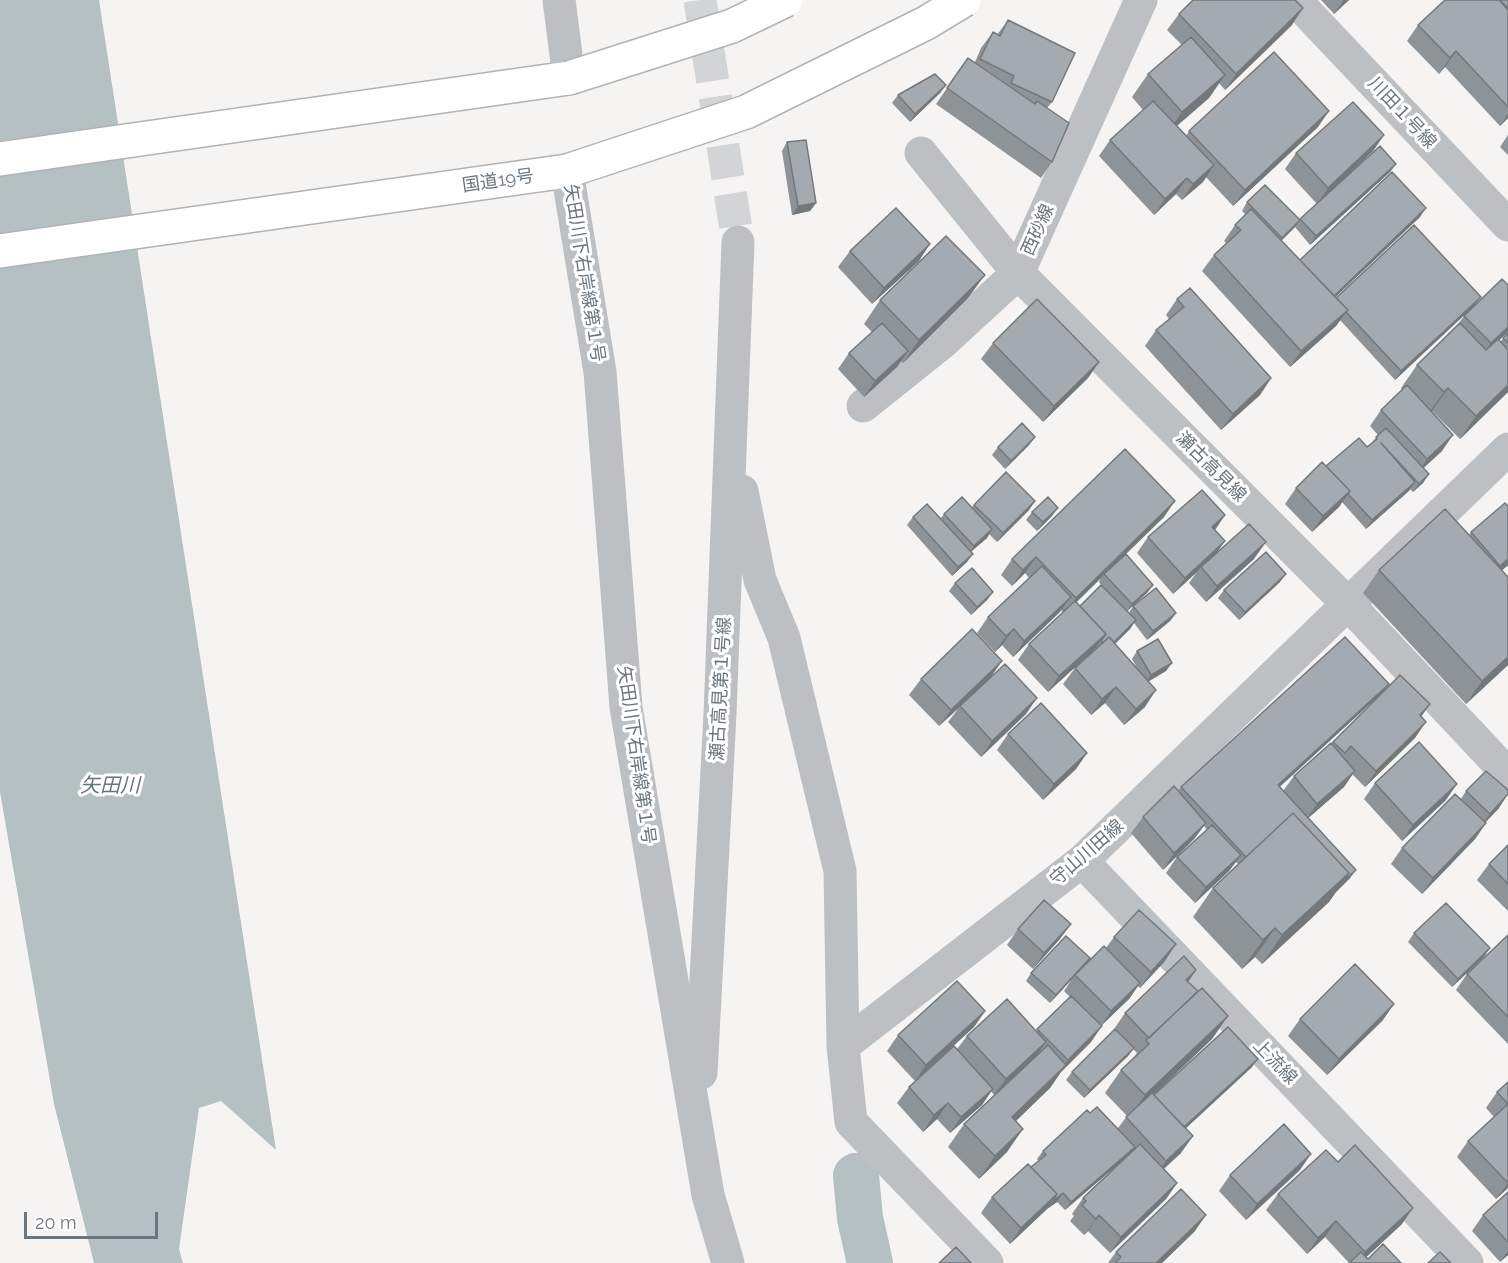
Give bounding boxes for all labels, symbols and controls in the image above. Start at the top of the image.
street label: 川田１号線 [1363,73,1441,153]
street label: 国道19号 [461,165,535,197]
street label: 矢田川下右岸線第１号 [559,182,609,364]
street label: 西砂線 [1017,201,1059,259]
street label: 瀬古高見線 [1172,428,1250,506]
street label: 瀬古高見第１号線 [706,617,736,761]
street label: 矢田川下右岸線第１号 [613,664,659,846]
water label: 矢田川 [80,774,140,798]
street label: 守山川田線 [1046,815,1128,891]
street label: 上流線 [1248,1035,1302,1089]
scale bar [27,1200,160,1238]
text: 20 m [35,1212,77,1233]

